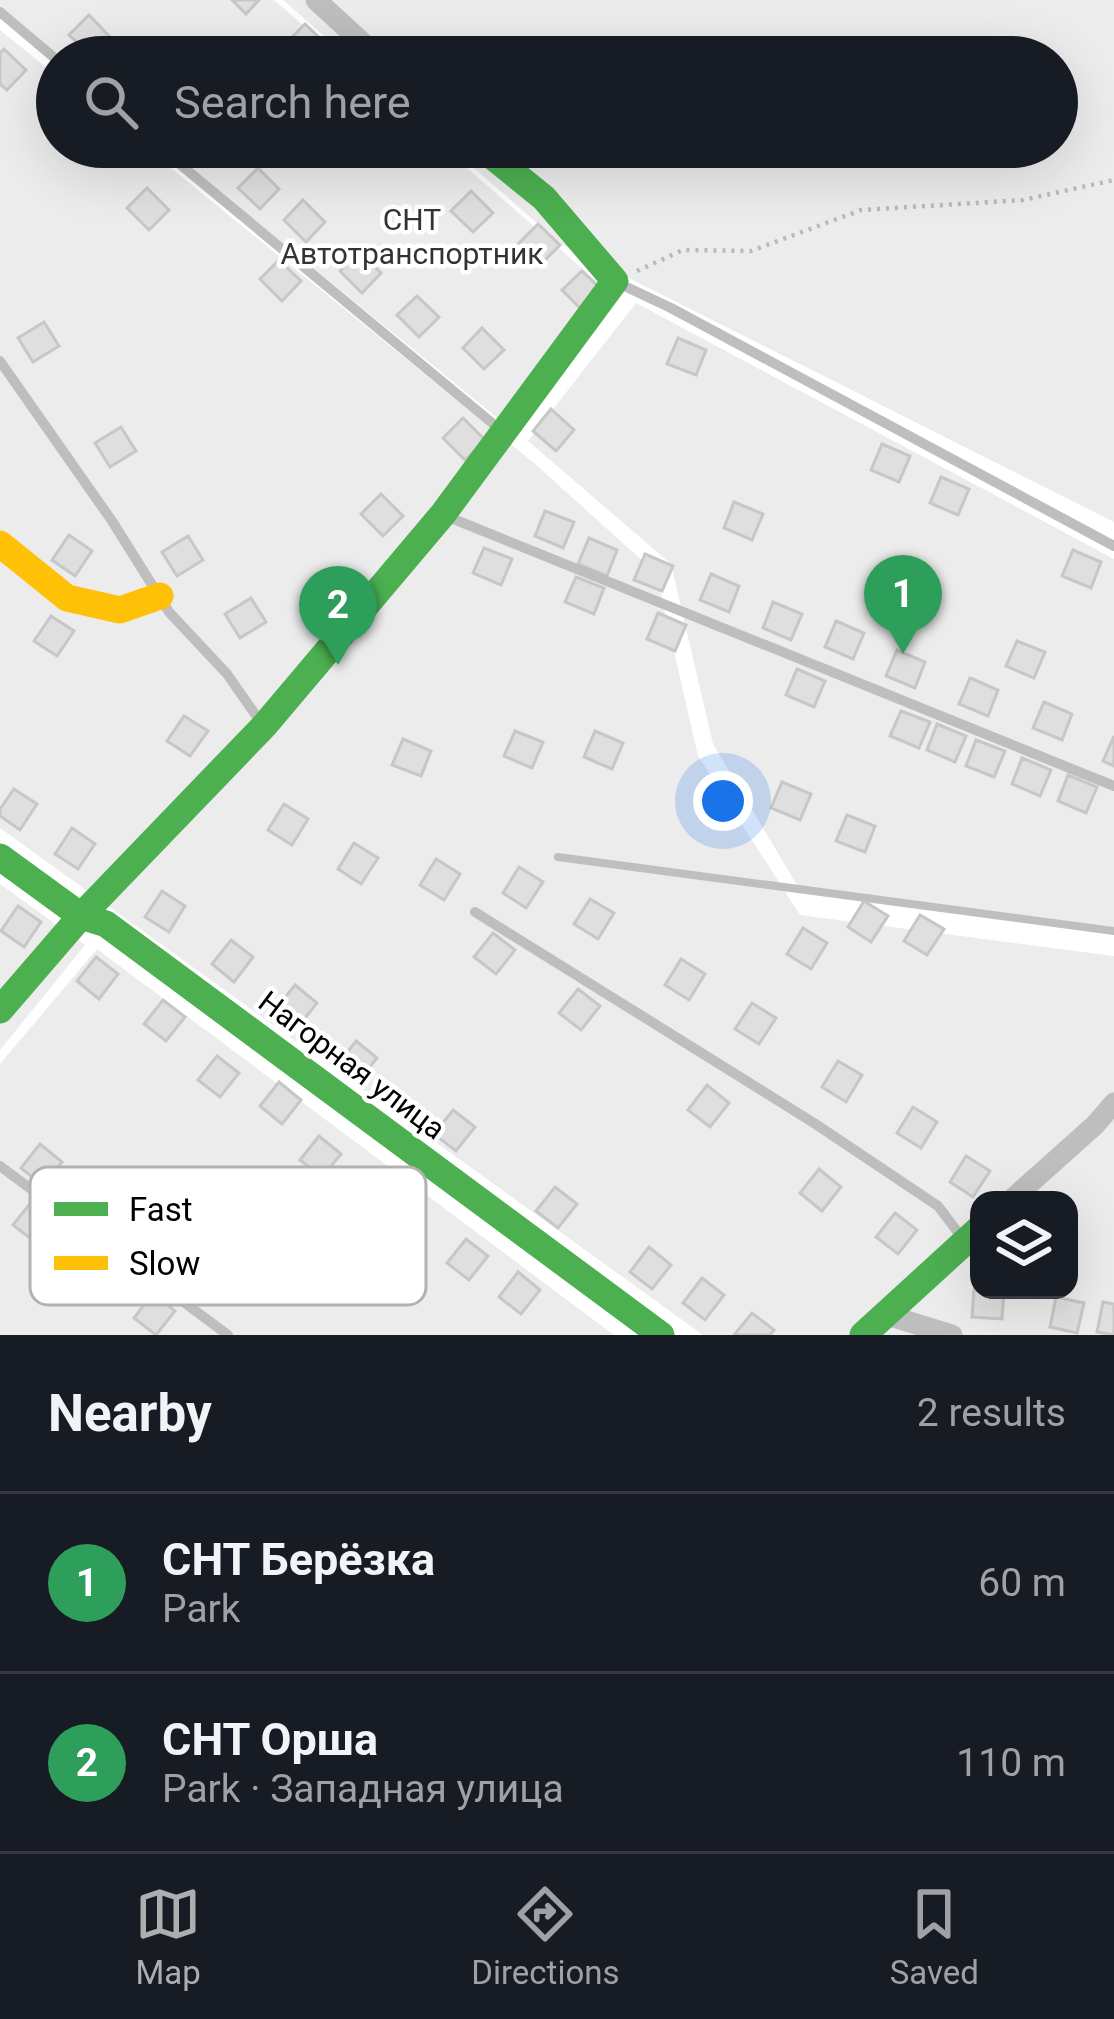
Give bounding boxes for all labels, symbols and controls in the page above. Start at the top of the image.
search box [36,36,1078,168]
icon: search [78,69,144,135]
text: Search here [174,76,411,129]
park label: СНТ Автотранспортник [280,202,544,271]
pin: 1 [864,555,942,654]
pin: 2 [299,566,377,665]
your location [693,771,753,831]
street label: Нагорная улица [252,984,452,1146]
legend [30,1167,426,1305]
text: Fast [129,1190,192,1229]
map controls [970,1191,1078,1299]
button: layers [970,1191,1078,1299]
text: Slow [129,1244,200,1283]
text: Nearby [48,1384,212,1443]
text: 2 results [917,1390,1066,1436]
text: СНТ Берёзка [162,1533,435,1586]
text: 1 [76,1560,98,1606]
text: 60 m [978,1560,1066,1606]
text: Park [162,1586,241,1632]
text: СНТ Орша [162,1713,378,1766]
text: 2 [76,1740,98,1786]
text: 110 m [956,1740,1066,1786]
text: Park · Западная улица [162,1766,564,1812]
tab: Map [135,1881,201,1992]
tab: Directions [471,1881,620,1992]
tab: Saved [890,1881,979,1992]

